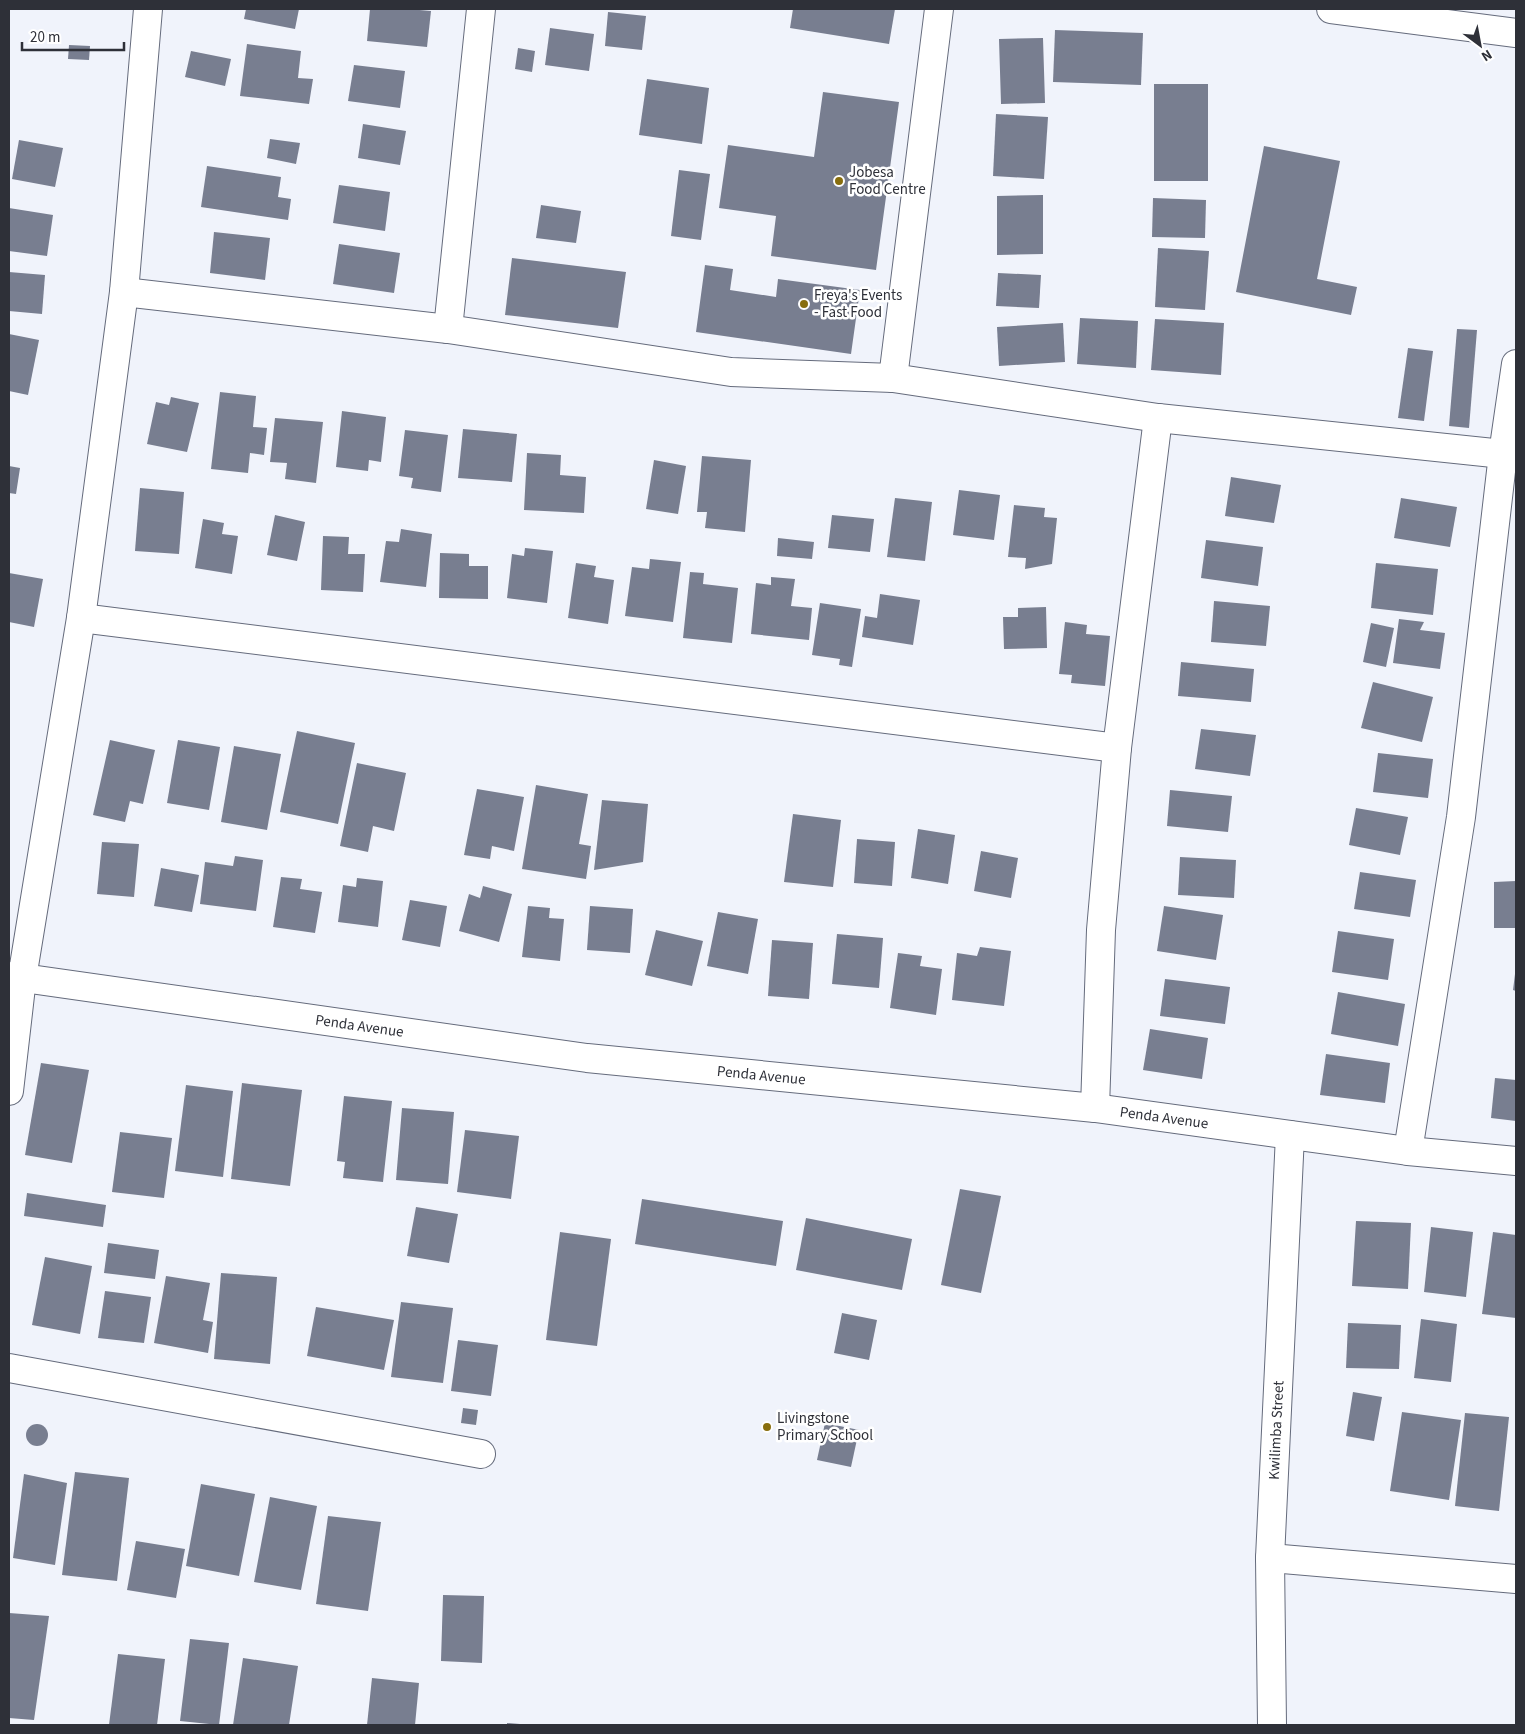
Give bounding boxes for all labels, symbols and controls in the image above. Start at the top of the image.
scale bar [22,20,125,52]
north arrow [1455,20,1505,70]
text: 20 m [30,27,60,48]
text: N [1477,44,1496,66]
place label: Jobesa Food Centre [849,162,926,200]
marker: Jobesa Food Centre [833,175,845,187]
place label: Freya's Events - Fast Food [814,285,902,323]
marker: Freya's Events - Fast Food [798,298,810,310]
street label: Penda Avenue [314,1009,405,1042]
street label: Penda Avenue [716,1060,807,1090]
street label: Penda Avenue [1119,1101,1210,1134]
street label: Kwilimba Street [1263,1380,1289,1480]
place label: Livingstone Primary School [777,1408,873,1446]
marker: Livingstone Primary School [761,1421,773,1433]

